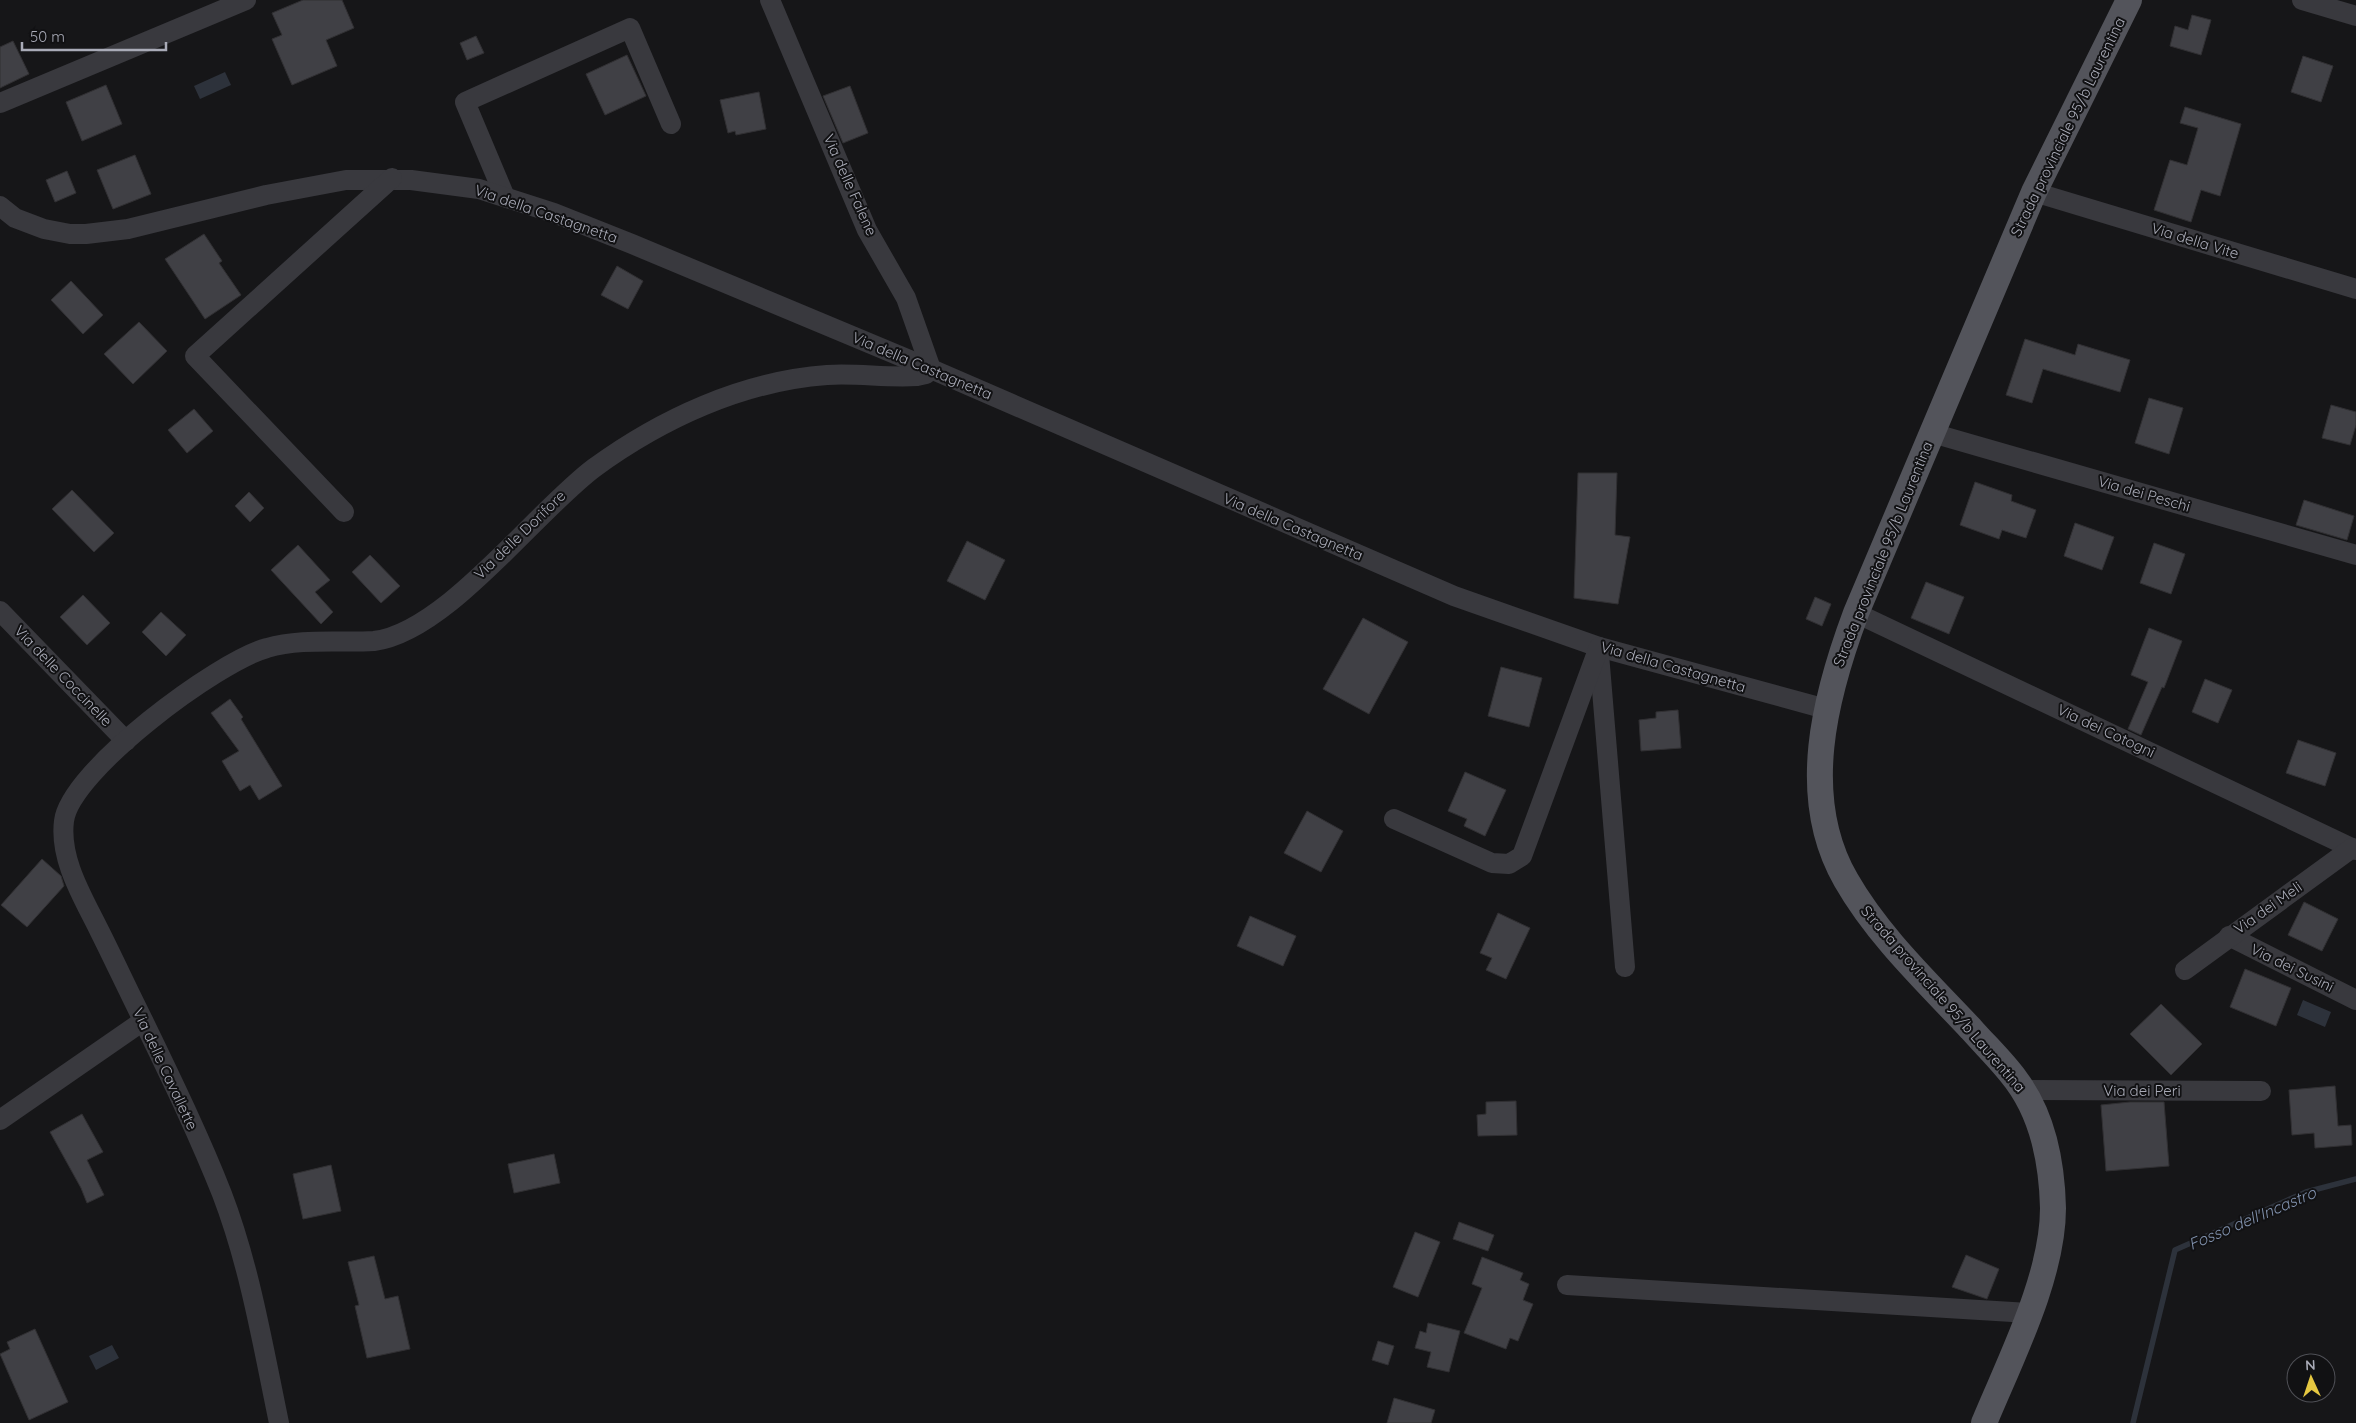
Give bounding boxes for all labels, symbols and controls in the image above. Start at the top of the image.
street label: Strada provinciale 95/b Laurentina [2006,14,2129,239]
scale bar [22,20,166,52]
text: 50 m [30,27,65,46]
street label: Via delle Falene [820,131,881,239]
street label: Via della Castagnetta [472,180,620,247]
street label: Via della Vite [2149,218,2241,263]
street label: Via della Castagnetta [849,328,995,404]
street label: Strada provinciale 95/b Laurentina [1829,438,1937,669]
street label: Via dei Peschi [2096,471,2192,516]
street label: Via delle Dorifore [470,486,569,583]
street label: Via della Castagnetta [1220,489,1366,565]
street label: Via delle Coccinelle [10,621,116,730]
street label: Via della Castagnetta [1598,637,1748,696]
street label: Via dei Cotogni [2054,700,2158,761]
street label: Via dei Meli [2230,877,2305,938]
street label: Strada provinciale 95/b Laurentina [1857,901,2030,1096]
street label: Via dei Susini [2247,939,2337,996]
street label: Via delle Cavallette [129,1005,202,1133]
street label: Via dei Peri [2103,1081,2181,1100]
water label: Fosso dell'Incastro [2185,1182,2320,1254]
north arrow [2286,1353,2336,1403]
text: N [2305,1356,2316,1374]

